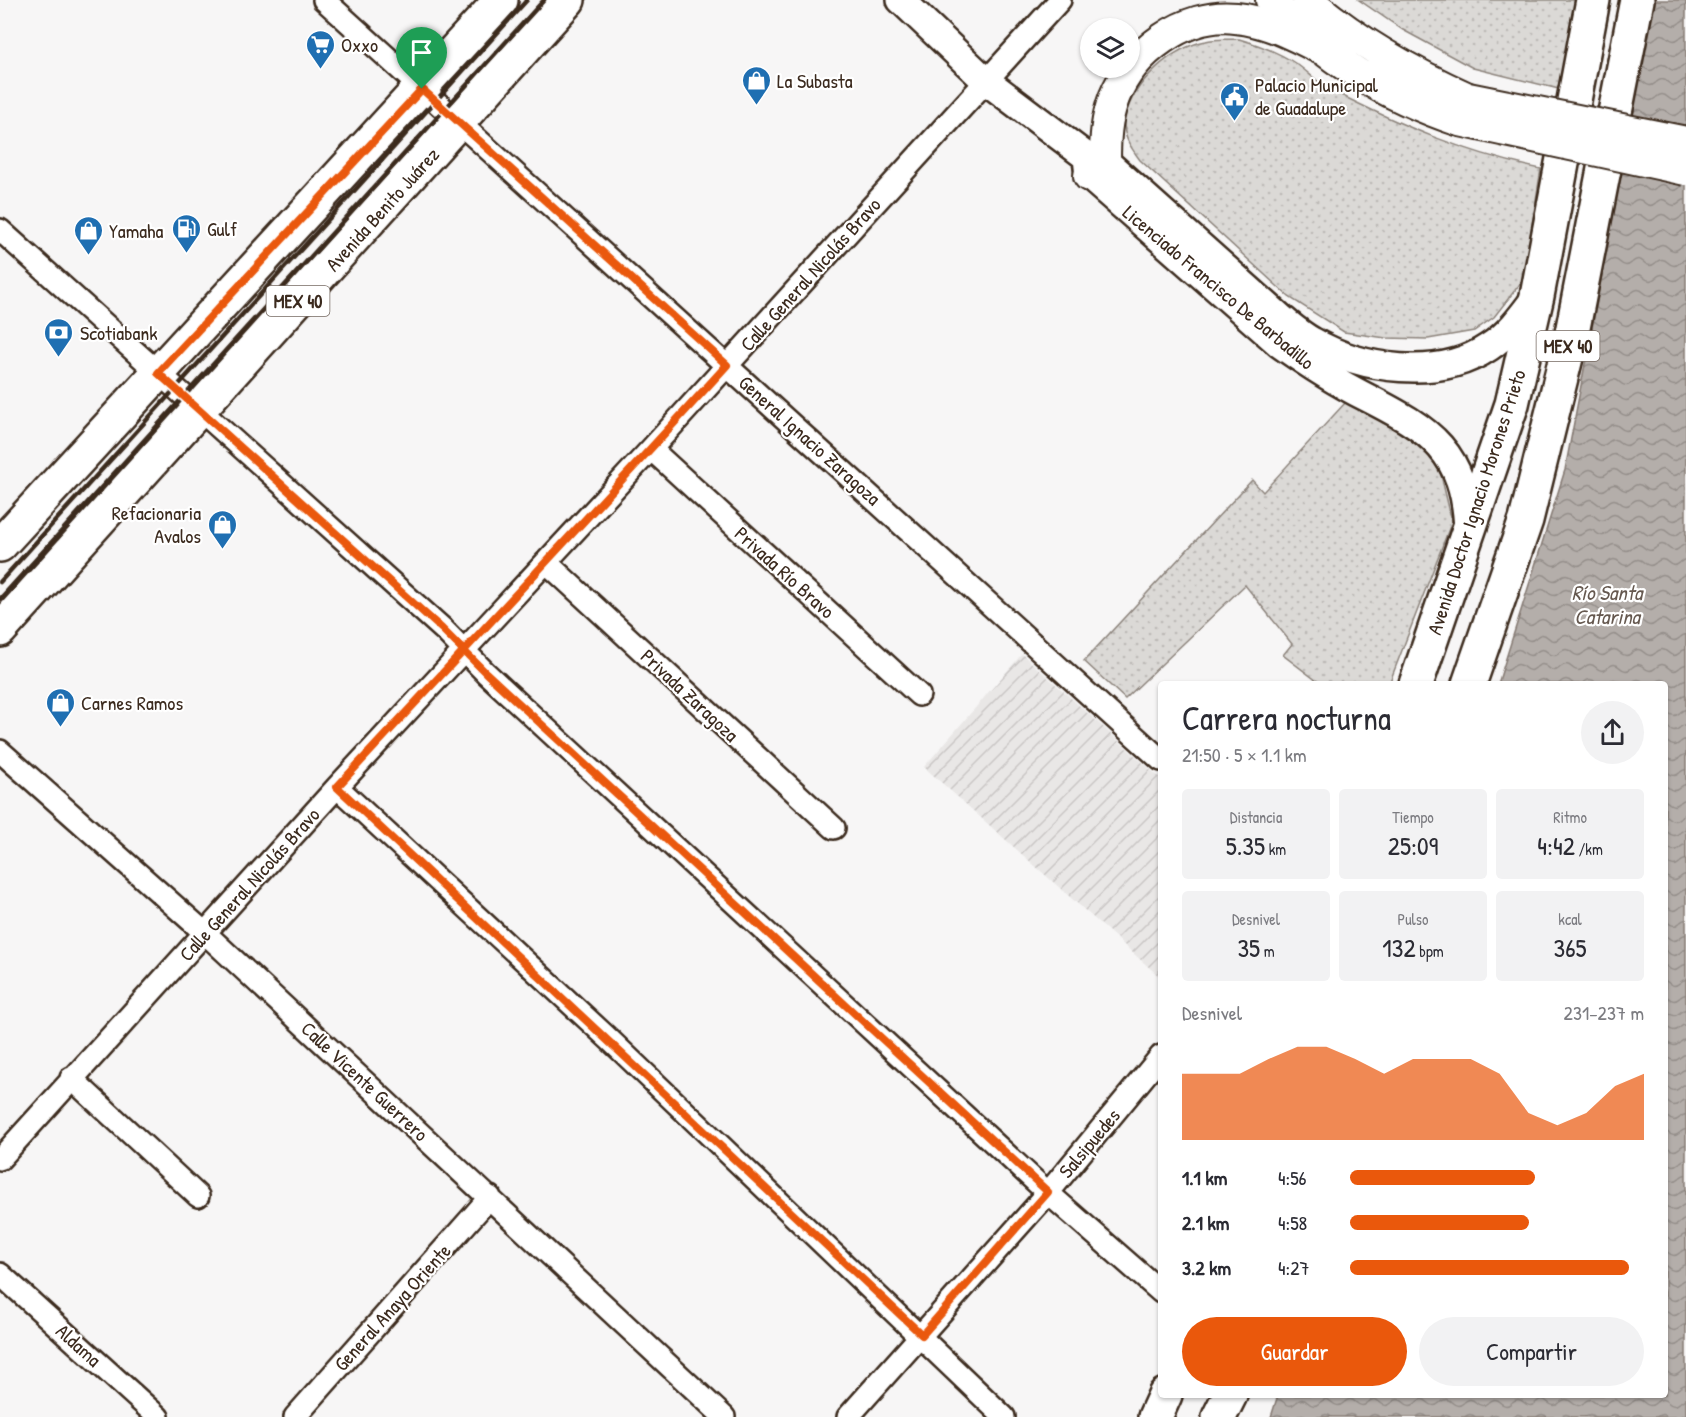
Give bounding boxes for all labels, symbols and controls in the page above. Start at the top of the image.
map controls [1080,18,1140,78]
button: layers [1080,18,1140,78]
pin [396,27,447,89]
supermarket icon: Oxxo [304,28,336,70]
place label: Oxxo [341,31,378,58]
icon: arrive [405,36,438,69]
shop icon: La Subasta [740,64,772,106]
place label: La Subasta [777,67,853,94]
place label: Palacio Municipal de Guadalupe [1255,71,1379,121]
public building icon: Palacio Municipal de Guadalupe [1218,80,1250,122]
street label: Avenida Benito Juárez [319,141,445,277]
street label: Calle General Nicolás Bravo [734,191,886,357]
street label: Licenciado Francisco De Barbadillo [1117,199,1321,375]
fuel station icon: Gulf [170,212,202,254]
shop icon: Yamaha [72,214,104,256]
place label: Gulf [207,215,237,242]
place label: Yamaha [109,217,164,244]
road number: MEX 40 [266,286,330,316]
bank icon: Scotiabank [43,316,75,358]
place label: Scotiabank [80,319,158,346]
road number: MEX 40 [1536,331,1600,361]
street label: Avenida Doctor Ignacio Morones Prieto [1420,366,1532,638]
street label: General Ignacio Zaragoza [733,369,887,511]
place label: Refacionaria Avalos [112,499,201,549]
shop icon: Refacionaria Avalos [206,508,238,550]
street label: Privada Río Bravo [729,520,841,624]
water label: Río Santa Catarina [1572,578,1645,631]
street label: Privada Zaragoza [635,643,745,748]
shop icon: Carnes Ramos [44,686,76,728]
place label: Carnes Ramos [81,689,183,716]
text: Carrera nocturna [1182,696,1391,740]
button: share [1581,701,1644,764]
text: 21:50 · 5 × 1.1 km [1182,741,1307,768]
street label: Calle General Nicolás Bravo [173,801,325,967]
text: Distancia [1230,806,1282,828]
text: Tiempo [1392,806,1434,828]
text: Ritmo [1553,806,1587,828]
text: 5.35 [1226,828,1265,863]
text: 25:09 [1388,828,1438,863]
text: 4:42 [1537,828,1575,863]
text: km [1265,838,1286,860]
text: /km [1575,838,1603,860]
text: Desnivel [1232,908,1280,930]
text: Pulso [1398,908,1428,930]
text: kcal [1558,908,1582,930]
text: 35 [1237,930,1260,965]
text: 132 [1382,930,1416,965]
text: 365 [1553,930,1587,965]
text: m [1260,940,1275,962]
text: bpm [1416,940,1444,962]
text: Desnivel [1182,999,1242,1026]
text: 231–237 m [1564,999,1644,1026]
street label: Calle Vicente Guerrero [296,1015,434,1147]
street label: Salsipuedes [1052,1102,1126,1183]
text: 1.1 km [1182,1164,1227,1191]
text: 4:56 [1278,1164,1307,1191]
text: 2.1 km [1182,1209,1229,1236]
text: 4:58 [1278,1209,1307,1236]
street label: General Anaya Oriente [328,1237,456,1376]
text: 3.2 km [1182,1254,1231,1281]
text: 4:27 [1278,1254,1309,1281]
button: Guardar [1182,1317,1407,1386]
button: Compartir [1419,1317,1644,1386]
street label: Aldama [51,1318,108,1373]

